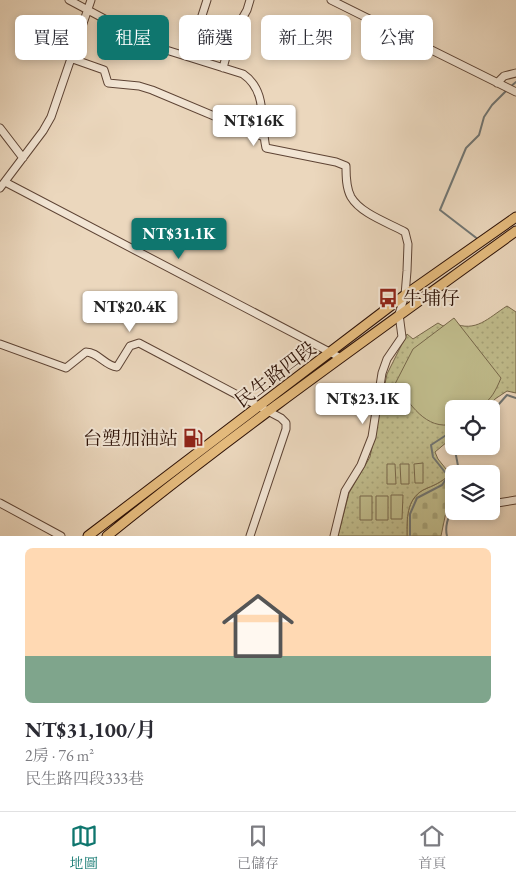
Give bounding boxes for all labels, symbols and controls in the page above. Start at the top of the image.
chip: 買屋 [15,15,87,60]
chip: 租屋 [97,15,169,60]
chip: 篩選 [179,15,251,60]
chip: 新上架 [261,15,351,60]
chip: 公寓 [361,15,433,60]
pin: NT$16K [213,104,295,147]
text: NT$16K [224,110,284,131]
pin: NT$31.1K [127,218,231,260]
text: NT$31.1K [143,223,216,244]
place label: 牛埔仔 [403,286,460,311]
bus stop icon: 牛埔仔 [377,287,399,309]
pin: NT$20.4K [78,290,182,333]
text: NT$20.4K [94,296,167,317]
street label: 民生路四段 [230,336,321,413]
pin: NT$23.1K [311,382,415,425]
text: NT$23.1K [327,388,400,409]
map controls [445,400,500,520]
button: locate [445,400,500,455]
place label: 台塑加油站 [83,426,178,451]
fuel station icon: 台塑加油站 [182,427,204,449]
button: layers [445,465,500,520]
icon: home [213,581,303,671]
text: NT$31,100/月 [25,716,157,743]
text: 2房 · 76 m² [25,745,94,766]
text: 民生路四段333巷 [25,768,144,789]
tab: 地圖 [70,822,98,872]
tab: 已儲存 [237,822,279,872]
tab: 首頁 [418,822,446,872]

